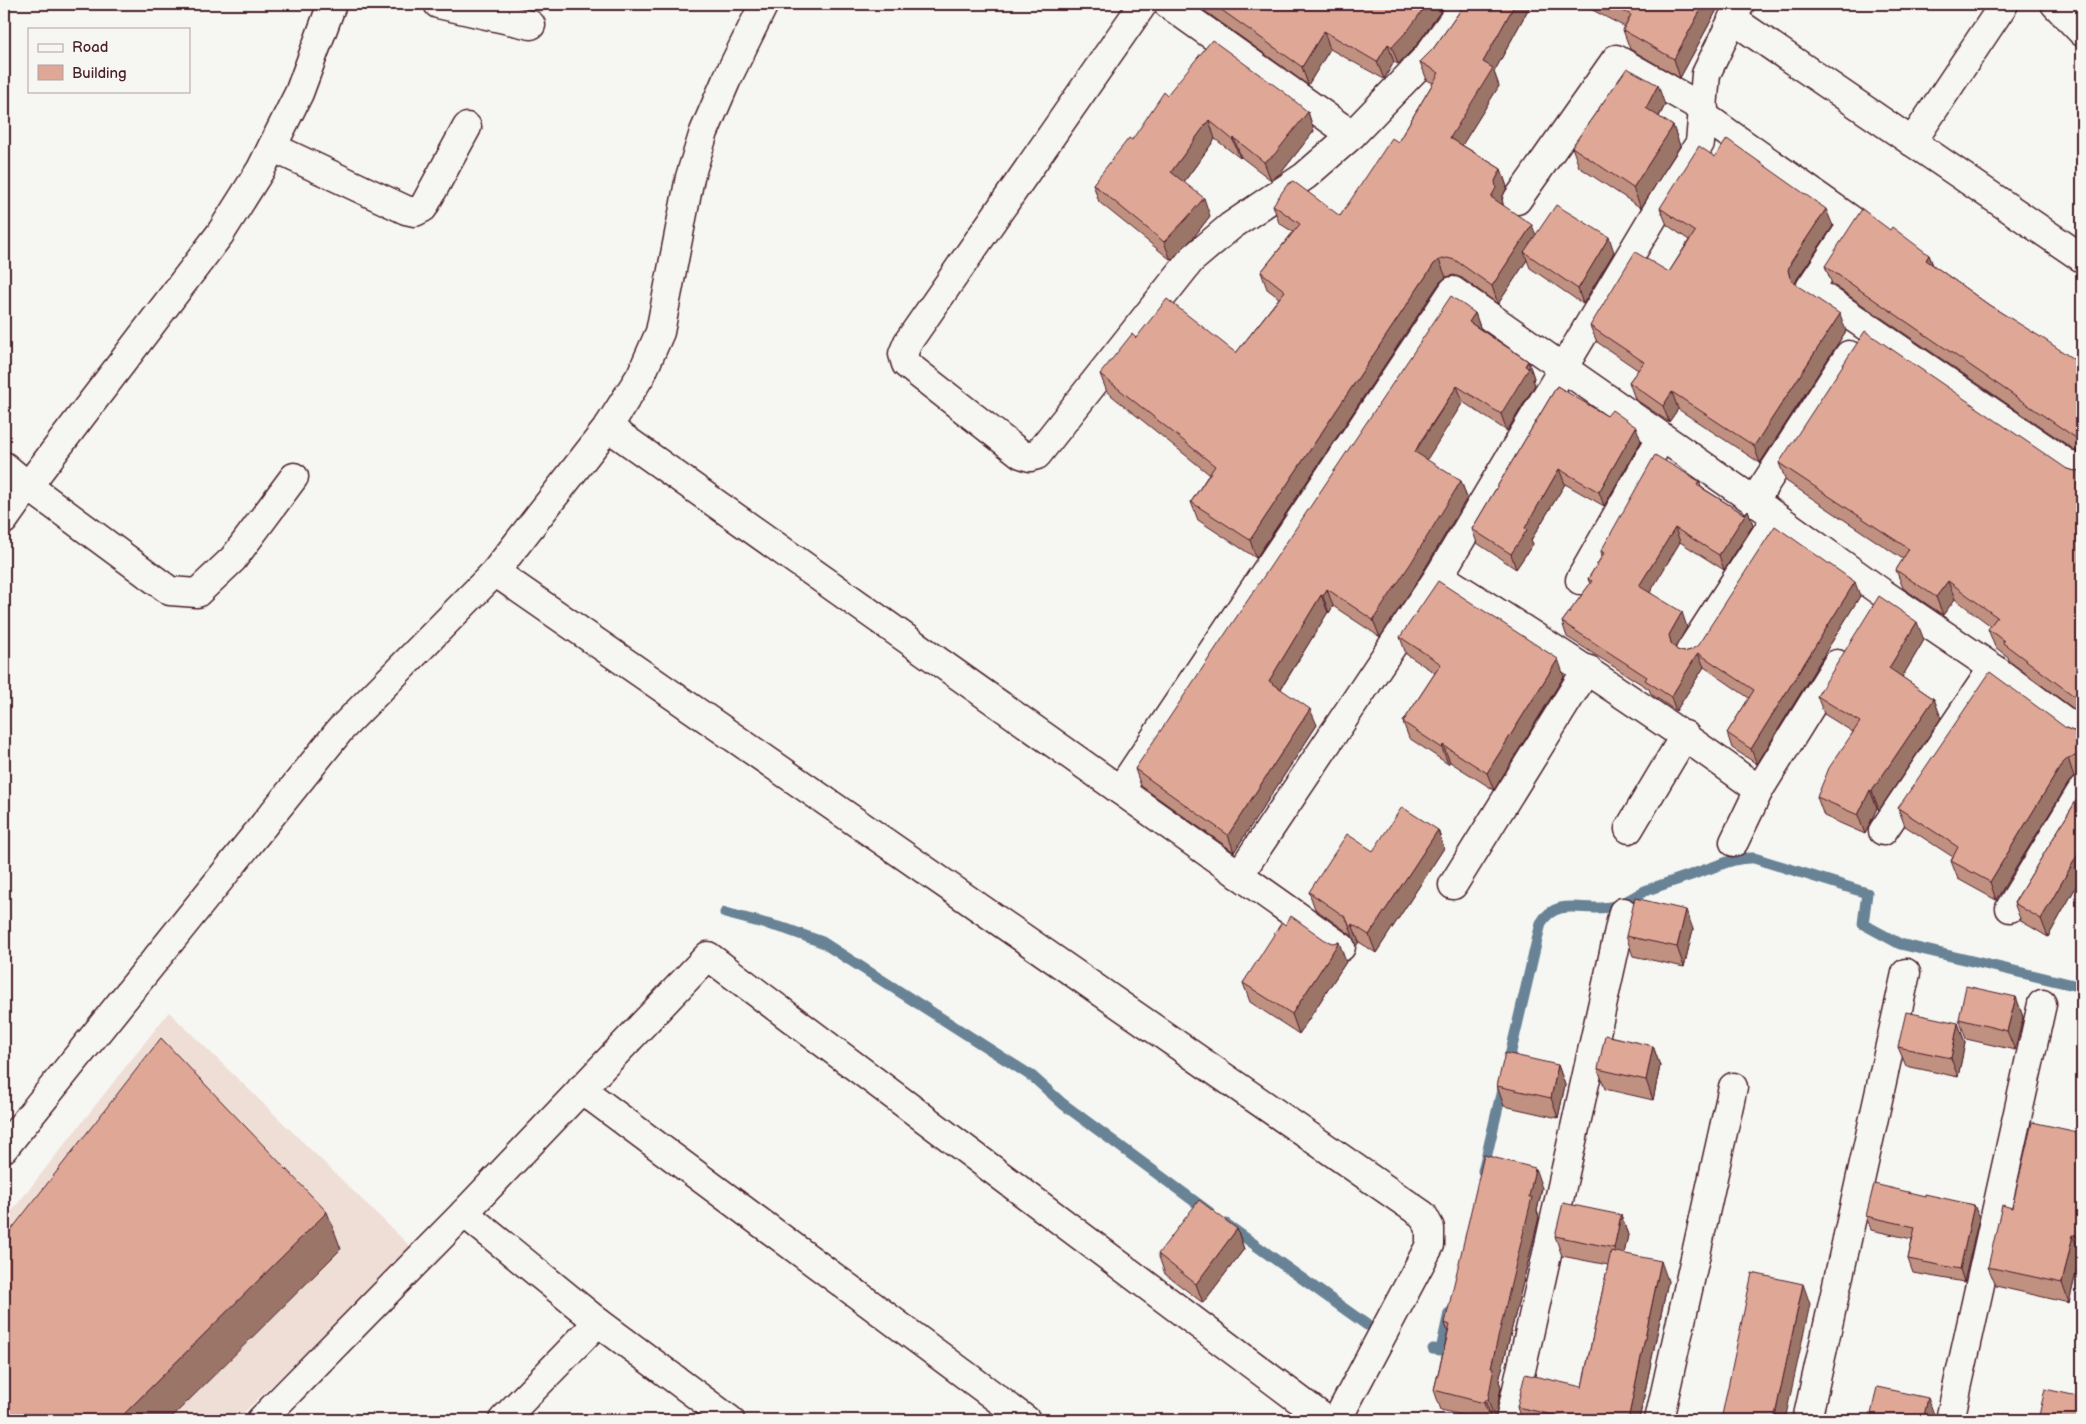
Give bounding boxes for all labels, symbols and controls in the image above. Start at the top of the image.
legend [28,28,190,92]
text: Road [72,38,108,57]
text: Building [72,64,127,83]

